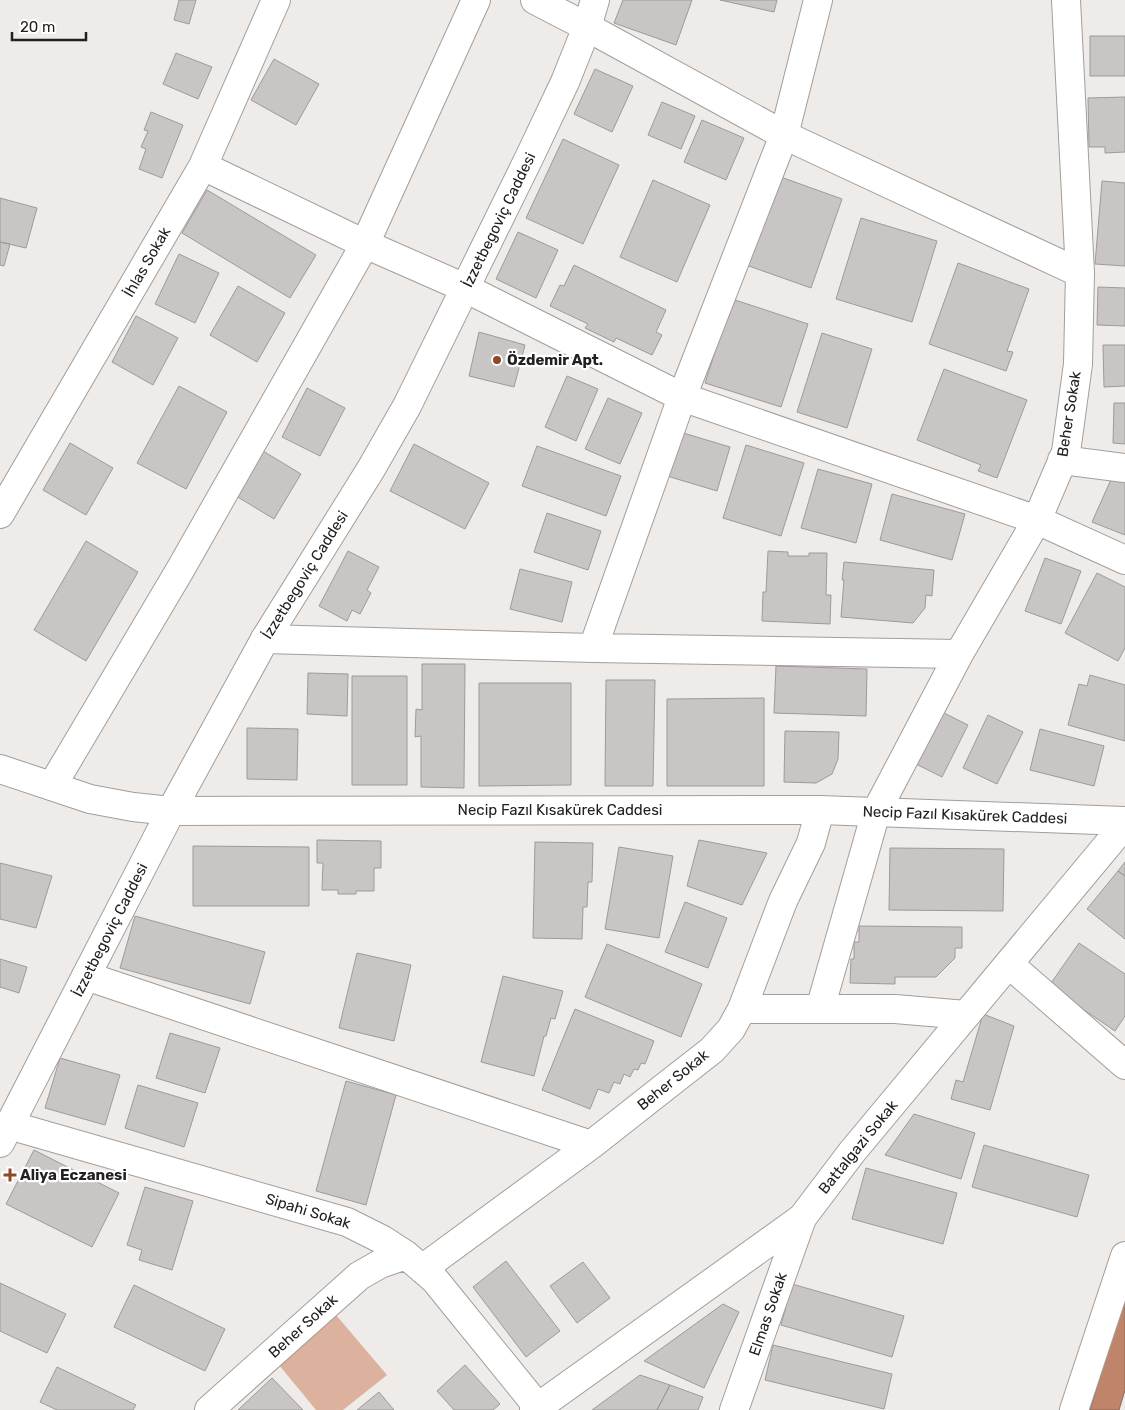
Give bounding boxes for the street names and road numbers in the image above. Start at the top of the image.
street label: İzzetbegoviç Caddesi [459,150,539,290]
street label: İhlas Sokak [120,223,174,300]
street label: Beher Sokak [1053,370,1085,458]
street label: İzzetbegoviç Caddesi [258,508,352,642]
street label: Necip Fazıl Kısakürek Caddesi [458,801,662,819]
street label: Necip Fazıl Kısakürek Caddesi [862,802,1068,828]
street label: İzzetbegoviç Caddesi [68,860,152,1000]
street label: Beher Sokak [634,1046,712,1114]
street label: Battalgazi Sokak [815,1096,902,1198]
street label: Sipahi Sokak [263,1190,353,1233]
street label: Elmas Sokak [745,1270,791,1358]
street label: Beher Sokak [265,1290,341,1362]

